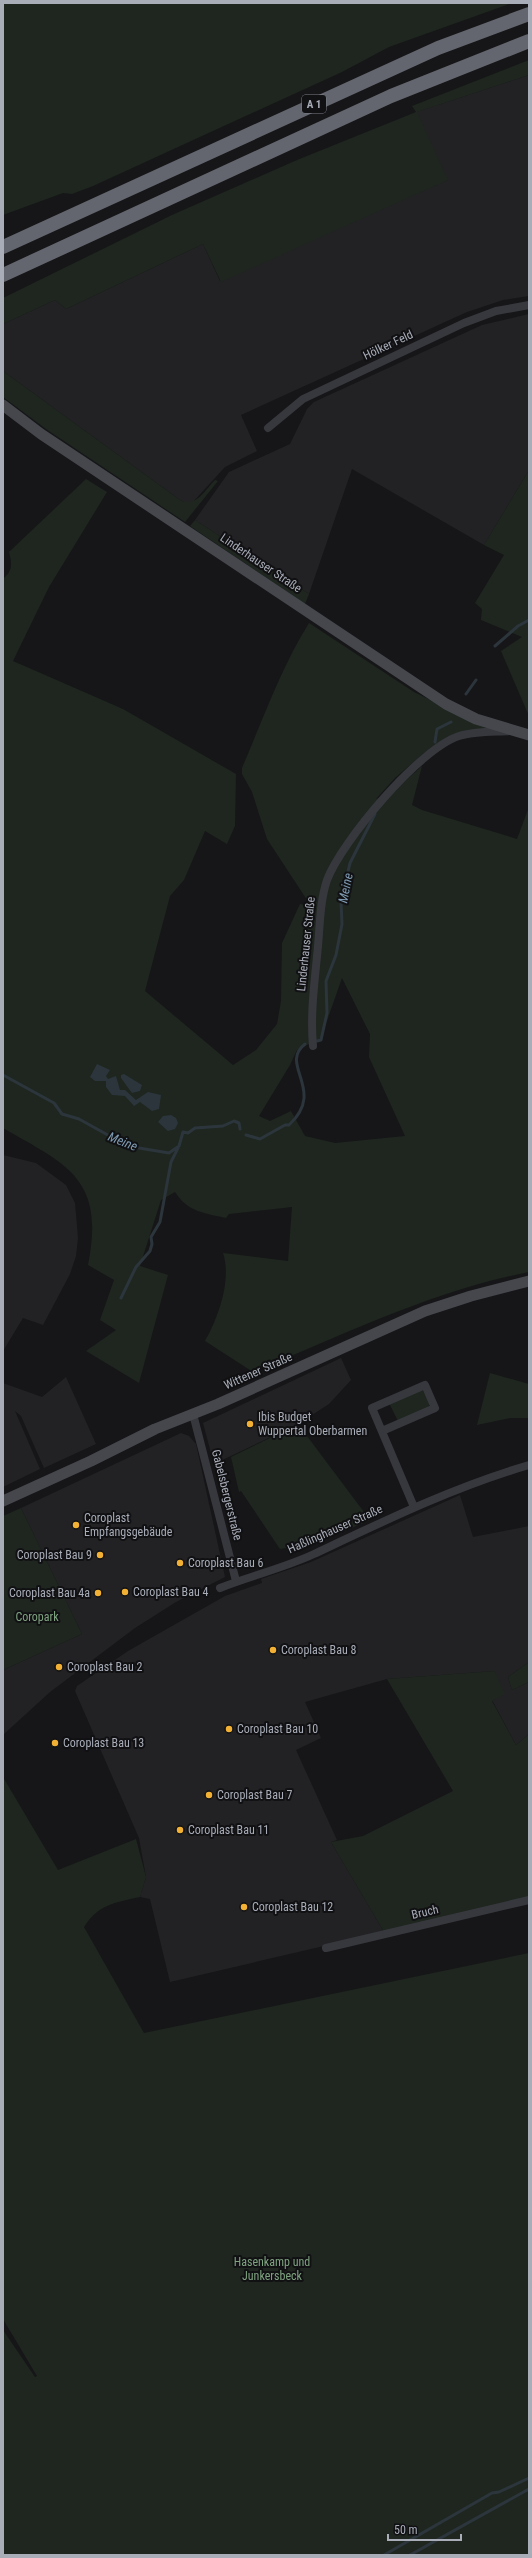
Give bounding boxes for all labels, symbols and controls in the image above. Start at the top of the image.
road number: A 1 [302,95,326,113]
street label: Hölker Feld [361,327,415,363]
street label: Linderhauser Straße [218,531,305,596]
water label: Meine [335,872,356,904]
street label: Linderhauser Straße [294,896,318,992]
water label: Meine [106,1129,140,1154]
street label: Wittener Straße [222,1350,295,1392]
place label: Ibis Budget Wuppertal Oberbarmen [258,1410,367,1438]
marker: Ibis Budget Wuppertal Oberbarmen [245,1419,255,1429]
street label: Gabelsbergerstraße [209,1448,245,1542]
street label: Haßlinghauser Straße [285,1502,385,1556]
place label: Coroplast Empfangsgebäude [84,1511,173,1539]
marker: Coroplast Empfangsgebäude [71,1520,81,1530]
place label: Coroplast Bau 9 [17,1548,92,1562]
marker: Coroplast Bau 9 [95,1550,105,1560]
place label: Coroplast Bau 6 [188,1556,263,1570]
marker: Coroplast Bau 6 [175,1558,185,1568]
place label: Coroplast Bau 4 [133,1585,208,1599]
place label: Coroplast Bau 4a [9,1586,90,1600]
marker: Coroplast Bau 4 [120,1587,130,1597]
marker: Coroplast Bau 4a [93,1588,103,1598]
park label: Coropark [15,1610,59,1624]
place label: Coroplast Bau 8 [281,1643,356,1657]
marker: Coroplast Bau 8 [268,1645,278,1655]
place label: Coroplast Bau 2 [67,1660,142,1674]
marker: Coroplast Bau 2 [54,1662,64,1672]
place label: Coroplast Bau 10 [237,1722,318,1736]
marker: Coroplast Bau 10 [224,1724,234,1734]
place label: Coroplast Bau 13 [63,1736,144,1750]
marker: Coroplast Bau 13 [50,1738,60,1748]
place label: Coroplast Bau 7 [217,1788,292,1802]
marker: Coroplast Bau 7 [204,1790,214,1800]
place label: Coroplast Bau 11 [188,1823,269,1837]
marker: Coroplast Bau 11 [175,1825,185,1835]
place label: Coroplast Bau 12 [252,1900,333,1914]
marker: Coroplast Bau 12 [239,1902,249,1912]
street label: Bruch [410,1902,440,1922]
park label: Hasenkamp und Junkersbeck [234,2255,310,2283]
scale bar [388,2516,461,2542]
text: 50 m [394,2523,418,2537]

